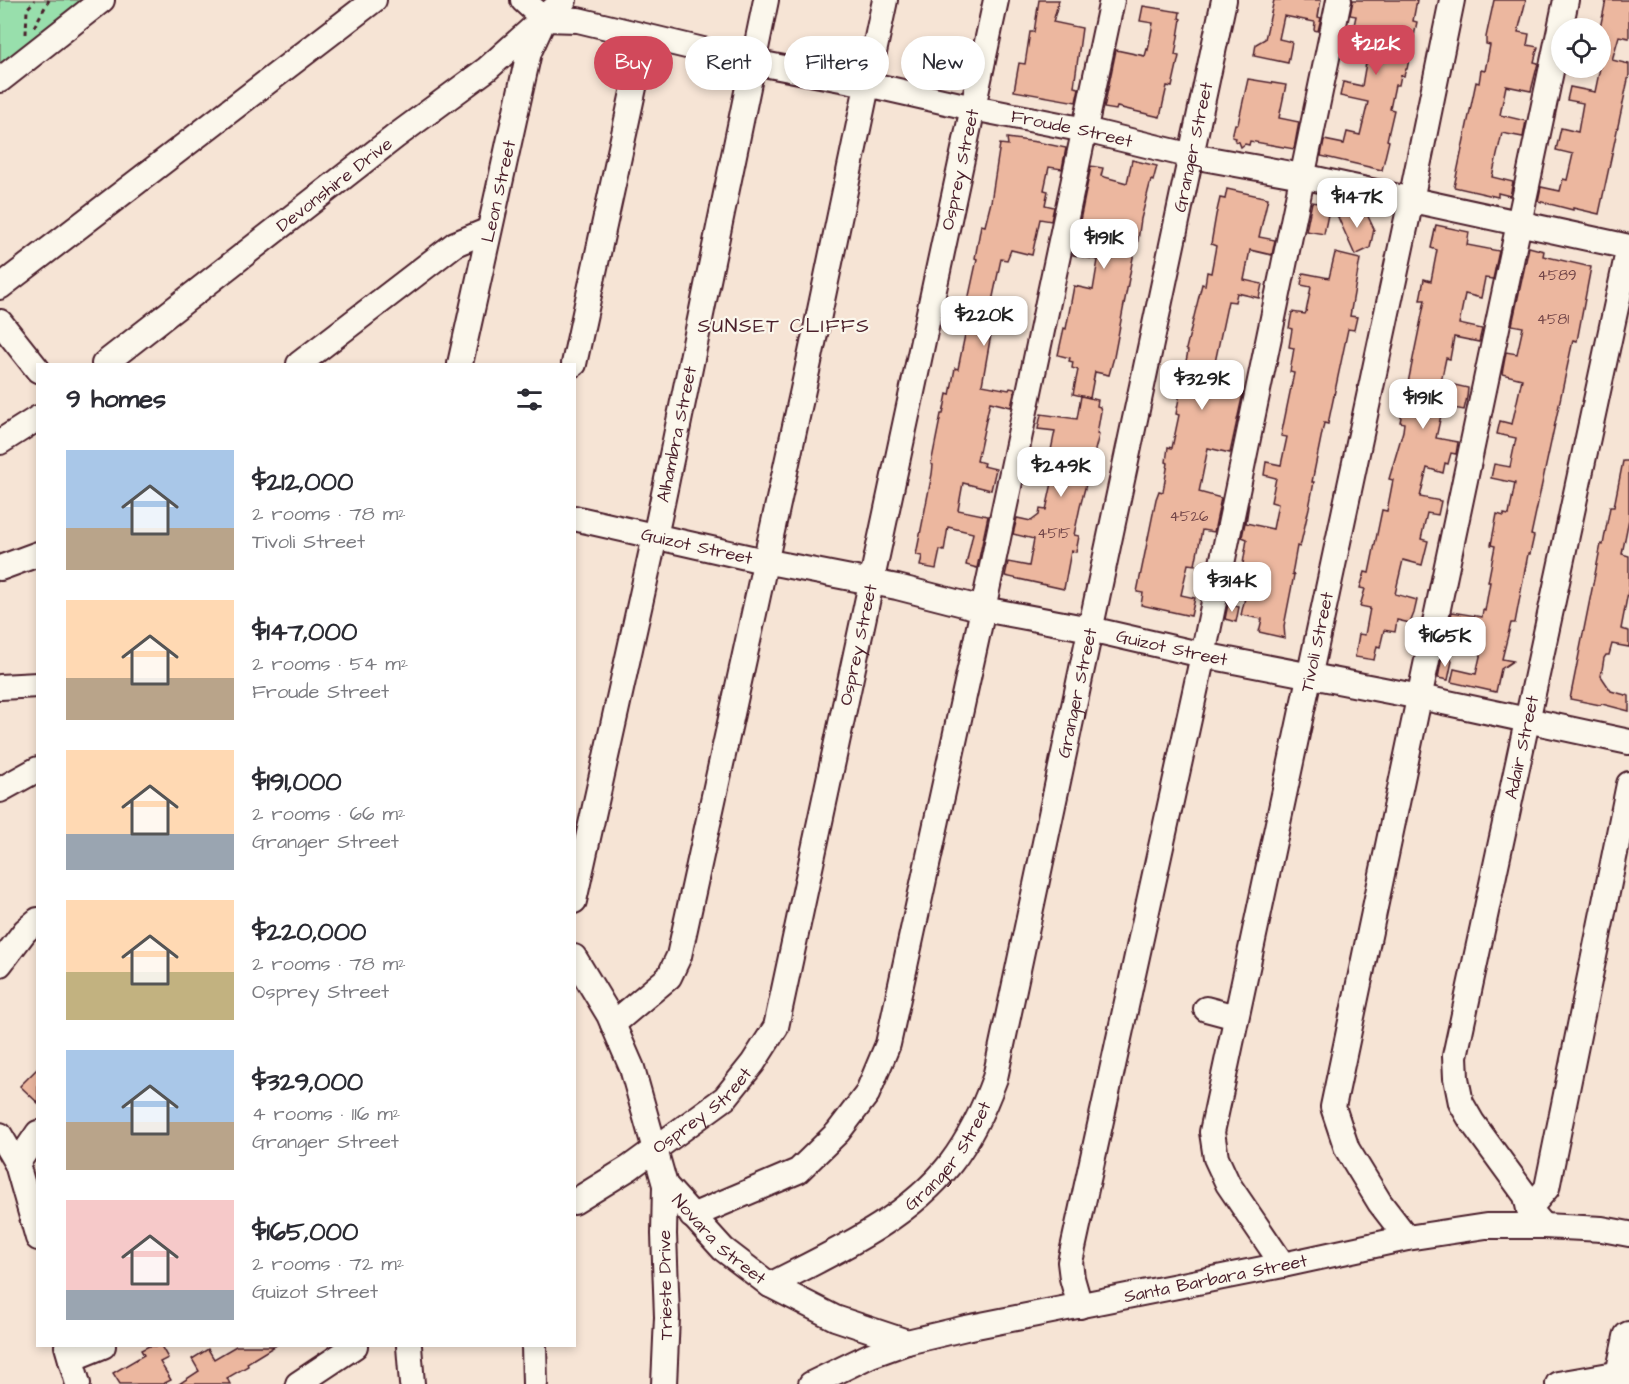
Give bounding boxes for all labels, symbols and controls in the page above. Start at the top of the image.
map controls [1551,18,1611,78]
button: locate [1551,18,1611,78]
pin: $212K [1334,25,1418,76]
text: $212K [1352,30,1400,58]
chip: Buy [594,36,673,90]
chip: Rent [685,36,772,90]
chip: Filters [784,36,889,90]
chip: New [901,36,985,90]
street label: Granger Street [1167,79,1219,214]
street label: Froude Street [1009,104,1136,154]
street label: Osprey Street [935,106,985,233]
street label: Devonshire Drive [271,131,398,238]
street label: Leon Street [475,137,522,245]
pin: $147K [1315,178,1399,229]
text: $147K [1331,183,1383,211]
pin: $191K [1062,219,1146,270]
text: $191K [1084,224,1124,252]
house number: 4589 [1537,265,1577,286]
pin: $220K [942,296,1026,347]
text: $220K [955,301,1013,329]
house number: 4581 [1537,309,1569,330]
district label: SUNSET CLIFFS [698,312,870,340]
pin: $329K [1160,360,1244,411]
street label: Alhambra Street [651,363,703,505]
text: $329K [1174,365,1230,393]
pin: $191K [1381,379,1465,430]
text: 9 homes [66,381,166,417]
icon: filters [513,383,546,416]
text: $191K [1403,384,1443,412]
pin: $249K [1019,447,1103,498]
text: $249K [1031,452,1091,480]
text: $212,000 [252,464,353,500]
icon: home [114,474,186,546]
text: 2 rooms · 78 m² [252,500,406,528]
house number: 4526 [1170,506,1209,527]
street label: Guizot Street [639,522,756,571]
house number: 4515 [1037,523,1071,544]
text: Tivoli Street [252,528,365,556]
pin: $314K [1190,562,1274,613]
text: $314K [1207,567,1257,595]
street label: Osprey Street [833,581,884,708]
street label: Tivoli Street [1294,589,1340,694]
text: $147,000 [252,614,357,650]
pin: $165K [1403,617,1487,668]
text: $165K [1419,622,1471,650]
street label: Guizot Street [1114,623,1230,673]
icon: home [114,624,186,696]
street label: Granger Street [1051,625,1103,760]
text: 2 rooms · 54 m² [252,650,408,678]
text: Froude Street [252,678,389,706]
street label: Adair Street [1499,692,1545,801]
text: $191,000 [252,764,342,800]
icon: home [114,774,186,846]
text: 2 rooms · 66 m² [252,800,406,828]
text: Granger Street [252,828,399,856]
text: $220,000 [252,914,366,950]
icon: home [114,924,186,996]
text: 2 rooms · 78 m² [252,950,406,978]
text: Osprey Street [252,978,389,1006]
street label: Osprey Street [647,1062,758,1160]
text: $329,000 [252,1064,363,1100]
icon: home [114,1074,186,1146]
street label: Granger Street [899,1097,998,1217]
text: 4 rooms · 116 m² [252,1100,400,1128]
text: Granger Street [252,1128,399,1156]
street label: Novara Street [666,1189,772,1291]
text: $165,000 [252,1214,358,1250]
icon: home [114,1224,186,1296]
street label: Trieste Drive [652,1229,679,1340]
street label: Santa Barbara Street [1122,1248,1310,1309]
text: 2 rooms · 72 m² [252,1250,404,1278]
text: Guizot Street [252,1278,378,1306]

